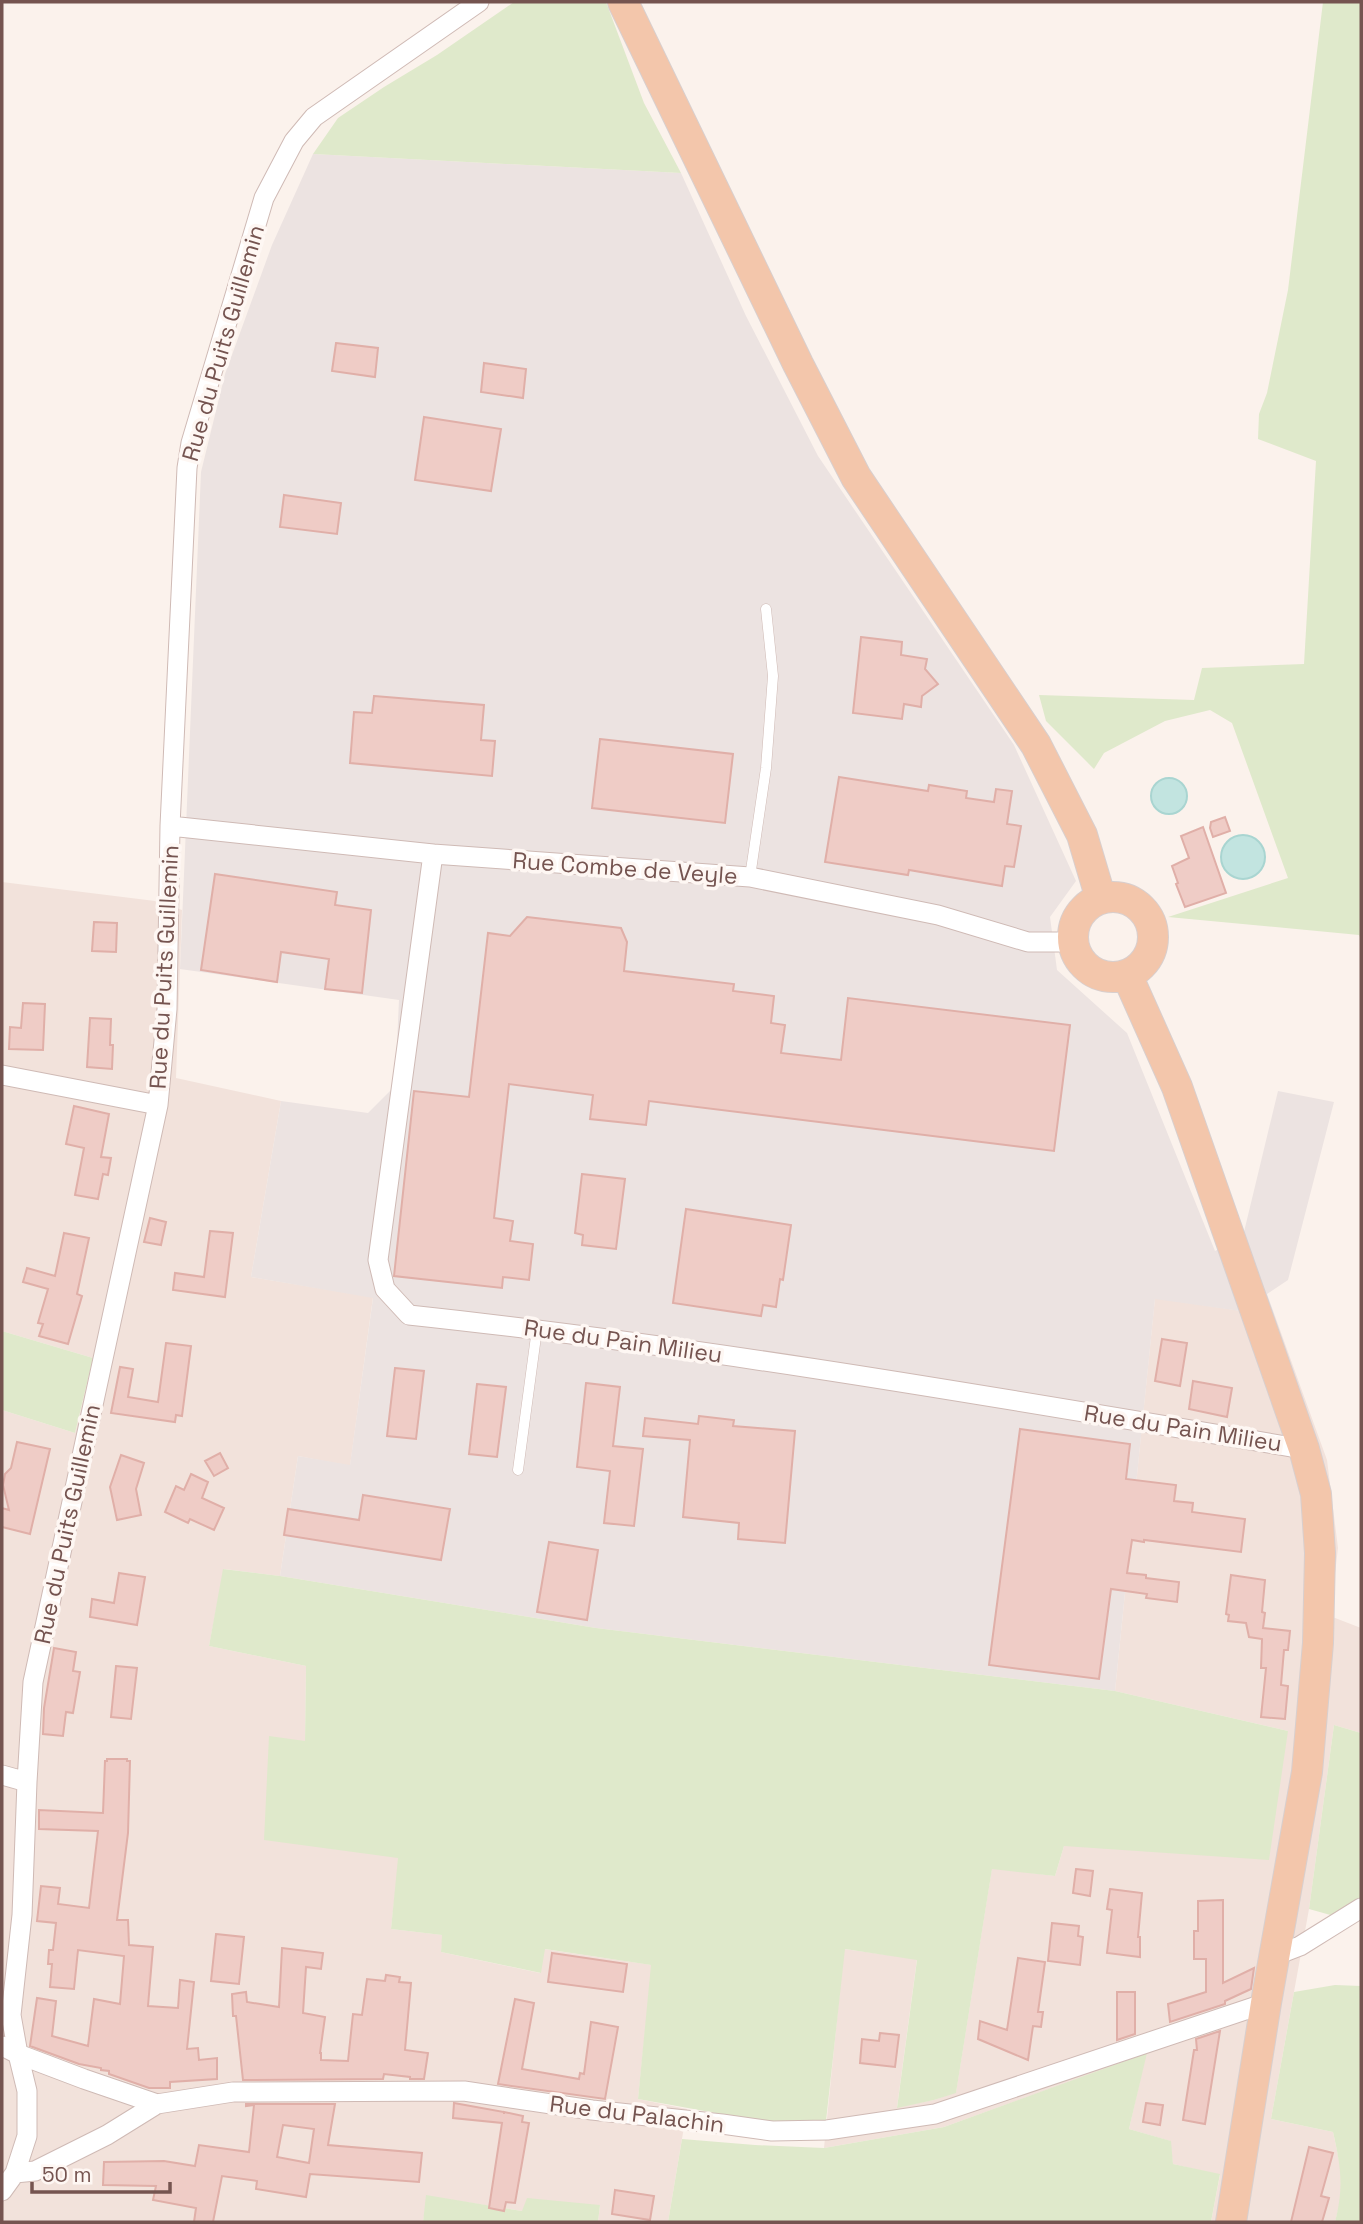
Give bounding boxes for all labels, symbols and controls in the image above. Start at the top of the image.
street label: Rue du Puits Guillemin [175,221,271,465]
street label: Rue du Puits Guillemin [143,844,185,1090]
street label: Rue Combe de Veyle [511,845,739,891]
street label: Rue du Pain Milieu [522,1312,724,1370]
street label: Rue du Pain Milieu [1082,1398,1284,1458]
street label: Rue du Puits Guillemin [27,1401,107,1647]
street label: Rue du Palachin [548,2088,726,2140]
scale bar [32,2150,170,2194]
text: 50 m [42,2161,92,2188]

